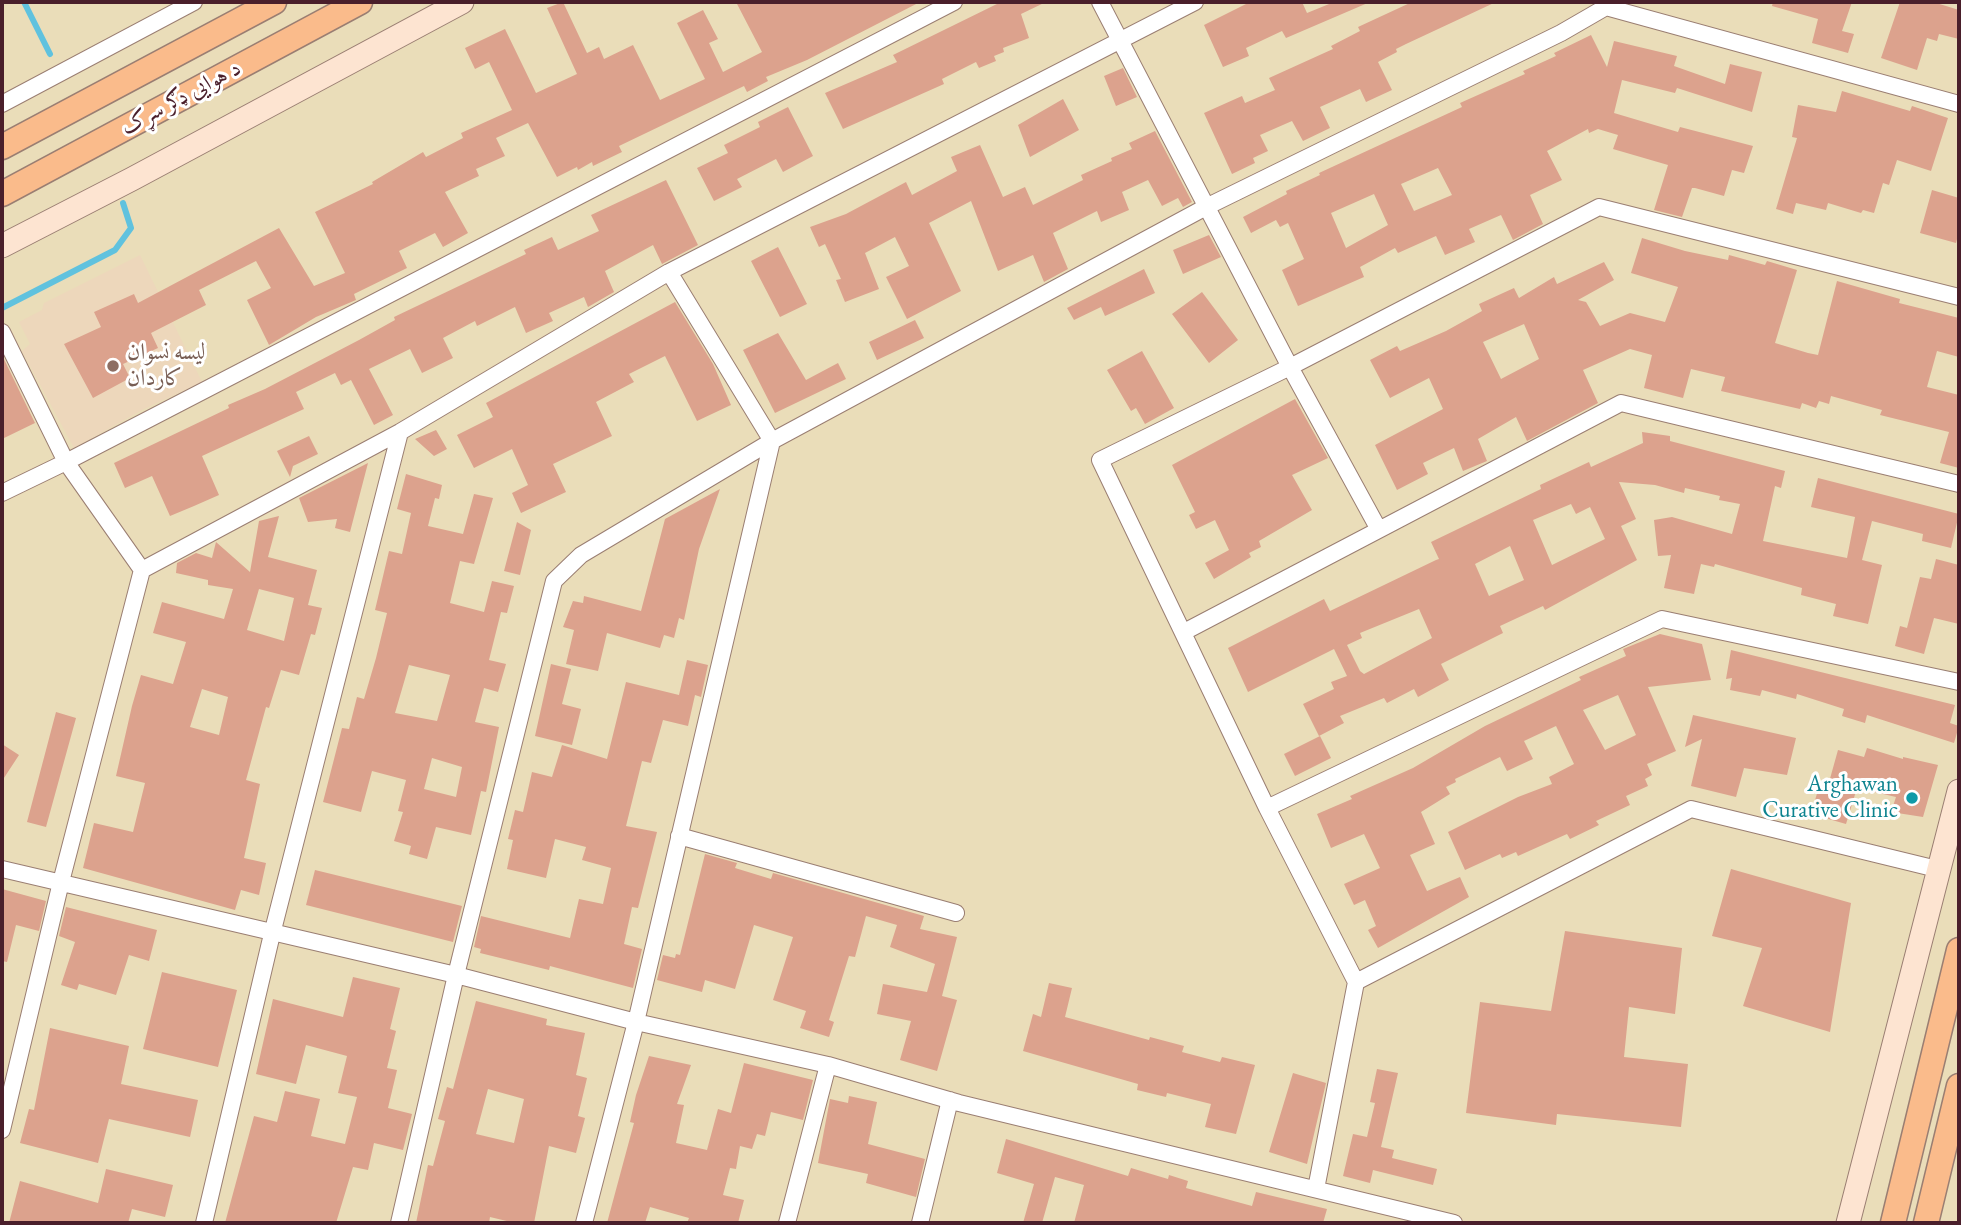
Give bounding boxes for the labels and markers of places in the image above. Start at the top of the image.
place label: لیسه نسوان کاردان [127,339,205,393]
marker: لیسه نسوان کاردان [105,358,121,374]
place label: Arghawan Curative Clinic [1762,771,1898,825]
marker: Arghawan Curative Clinic [1904,790,1920,806]

